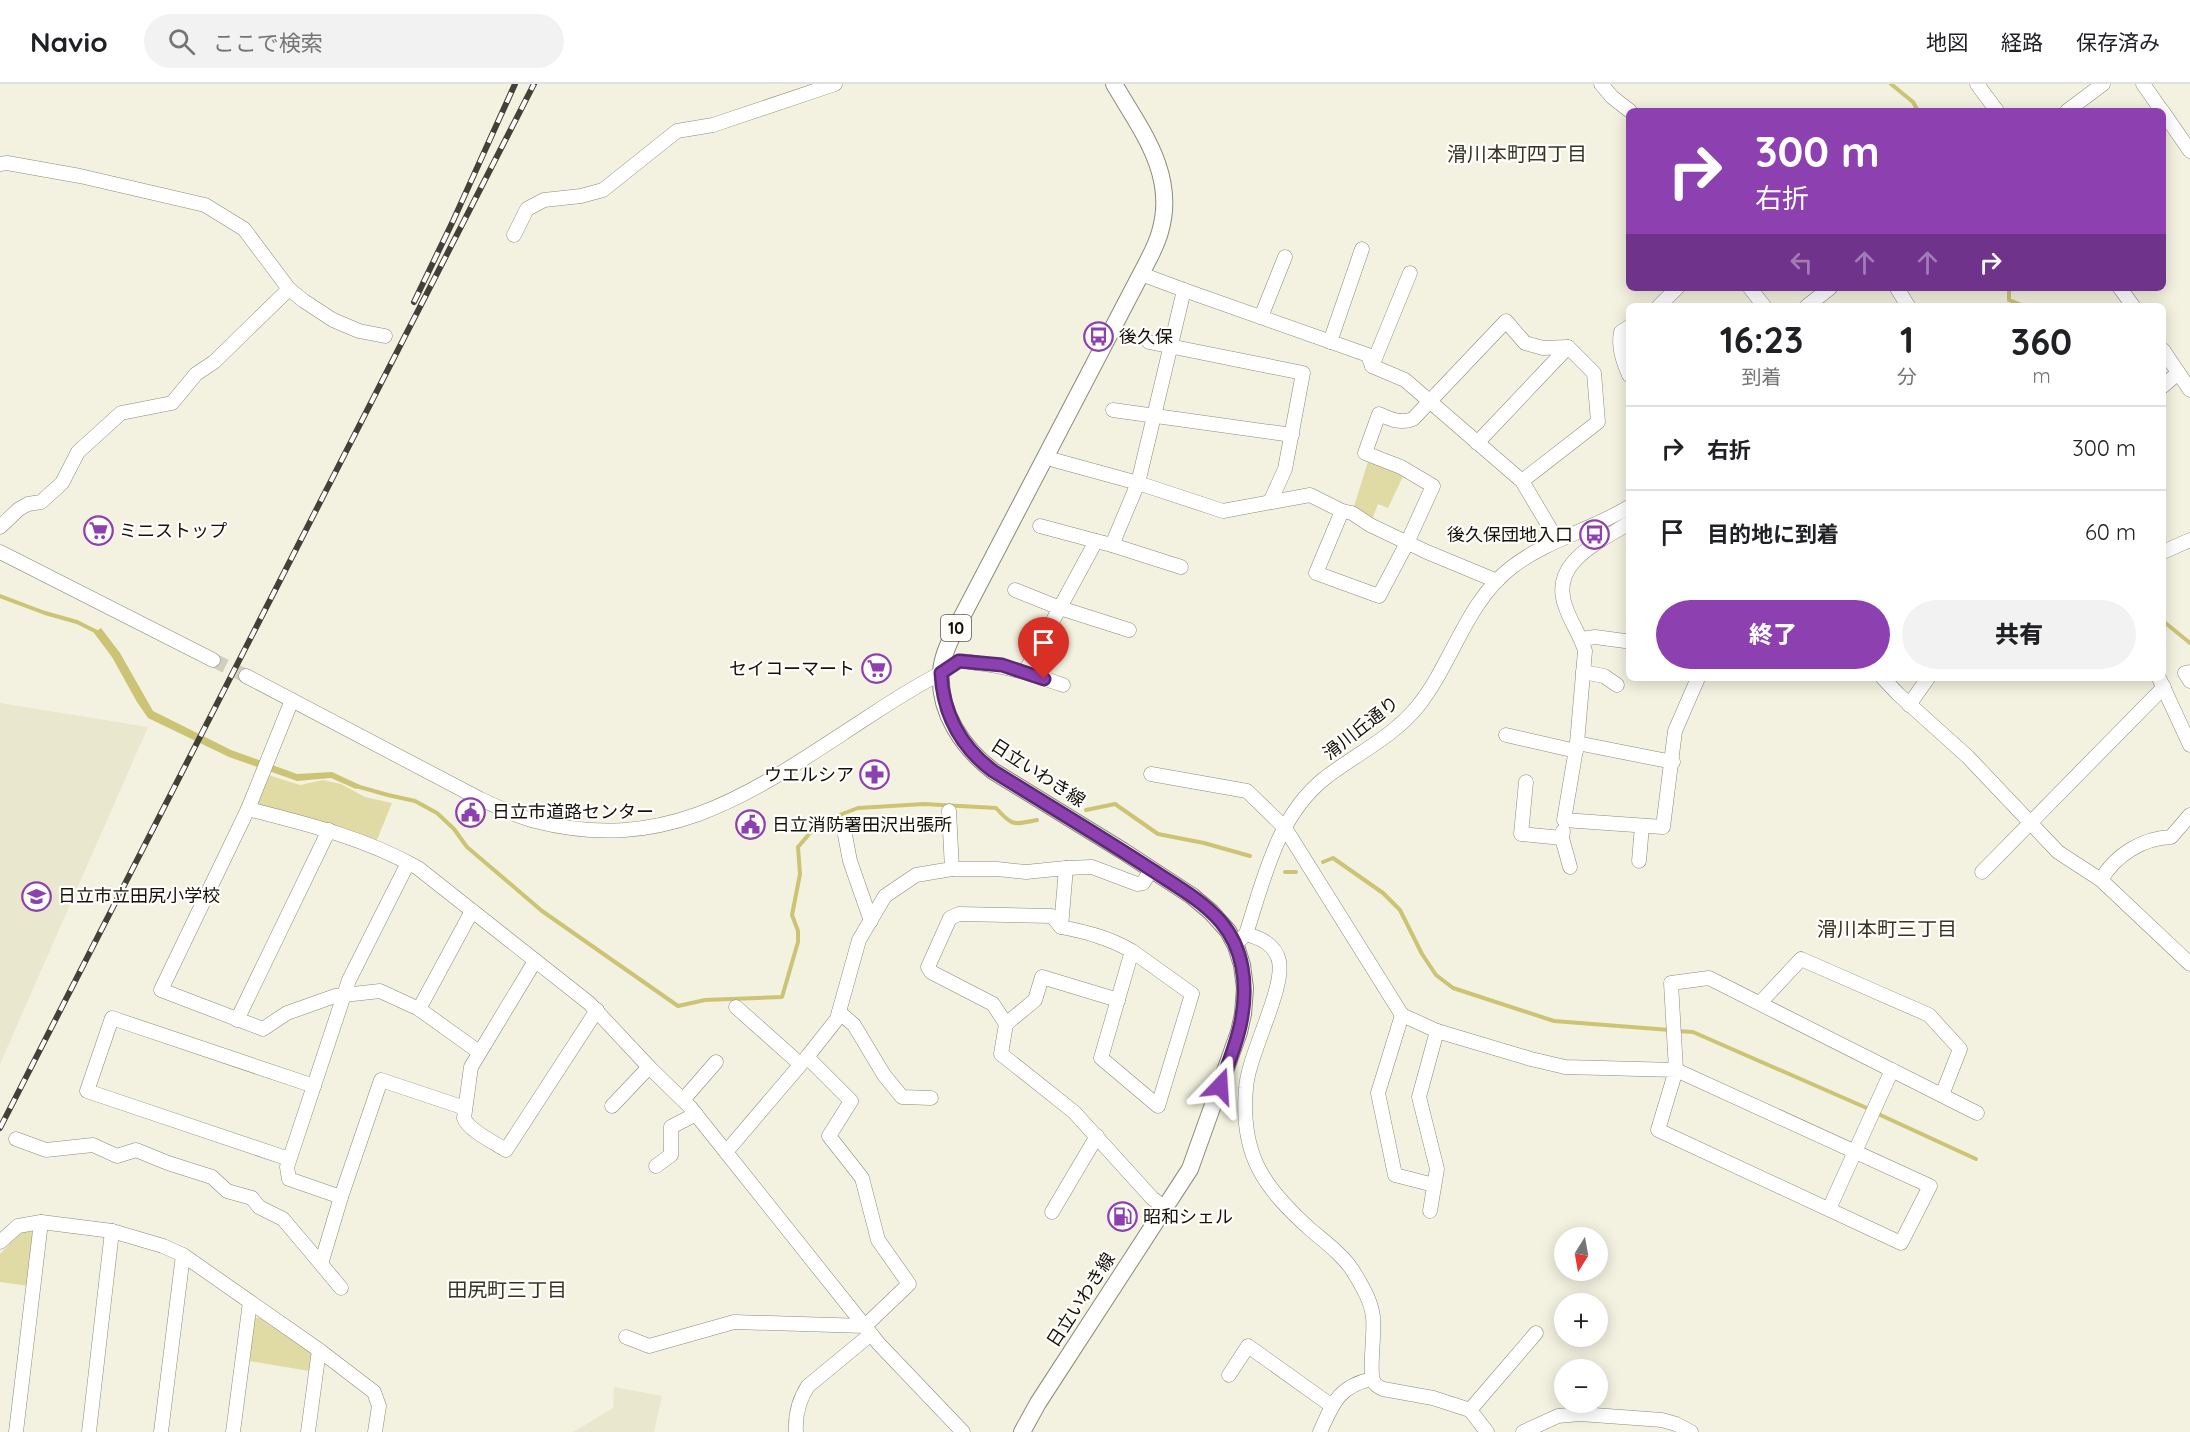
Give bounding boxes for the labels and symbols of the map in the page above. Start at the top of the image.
district label: 滑川本町四丁目 [1447,141,1587,166]
bus stop icon: 後久保 [1082,321,1114,353]
place label: 後久保 [1119,325,1173,348]
supermarket icon: ミニストップ [82,515,114,547]
place label: ミニストップ [119,519,227,542]
bus stop icon: 後久保団地入口 [1578,519,1610,551]
place label: 後久保団地入口 [1447,523,1573,546]
road number: 10 [941,615,971,641]
pin [1018,617,1069,679]
supermarket icon: セイコーマート [860,653,892,685]
place label: セイコーマート [729,657,855,680]
street label: 滑川丘通り [1318,691,1403,764]
street label: 日立いわき線 [987,734,1090,812]
pharmacy icon: ウエルシア [859,759,891,791]
place label: ウエルシア [764,763,854,786]
public building icon: 日立市道路センター [455,796,487,828]
place label: 日立市道路センター [492,800,654,823]
public building icon: 日立消防署田沢出張所 [735,809,767,841]
place label: 日立消防署田沢出張所 [772,813,952,836]
school or university icon: 日立市立田尻小学校 [21,880,53,912]
place label: 日立市立田尻小学校 [58,884,220,907]
district label: 滑川本町三丁目 [1817,916,1957,941]
position arrow [1188,1054,1252,1118]
fuel station icon: 昭和シェル [1106,1201,1138,1233]
place label: 昭和シェル [1143,1205,1233,1228]
north arrow [1554,1227,1608,1281]
street label: 日立いわき線 [1042,1248,1120,1351]
district label: 田尻町三丁目 [447,1277,567,1302]

